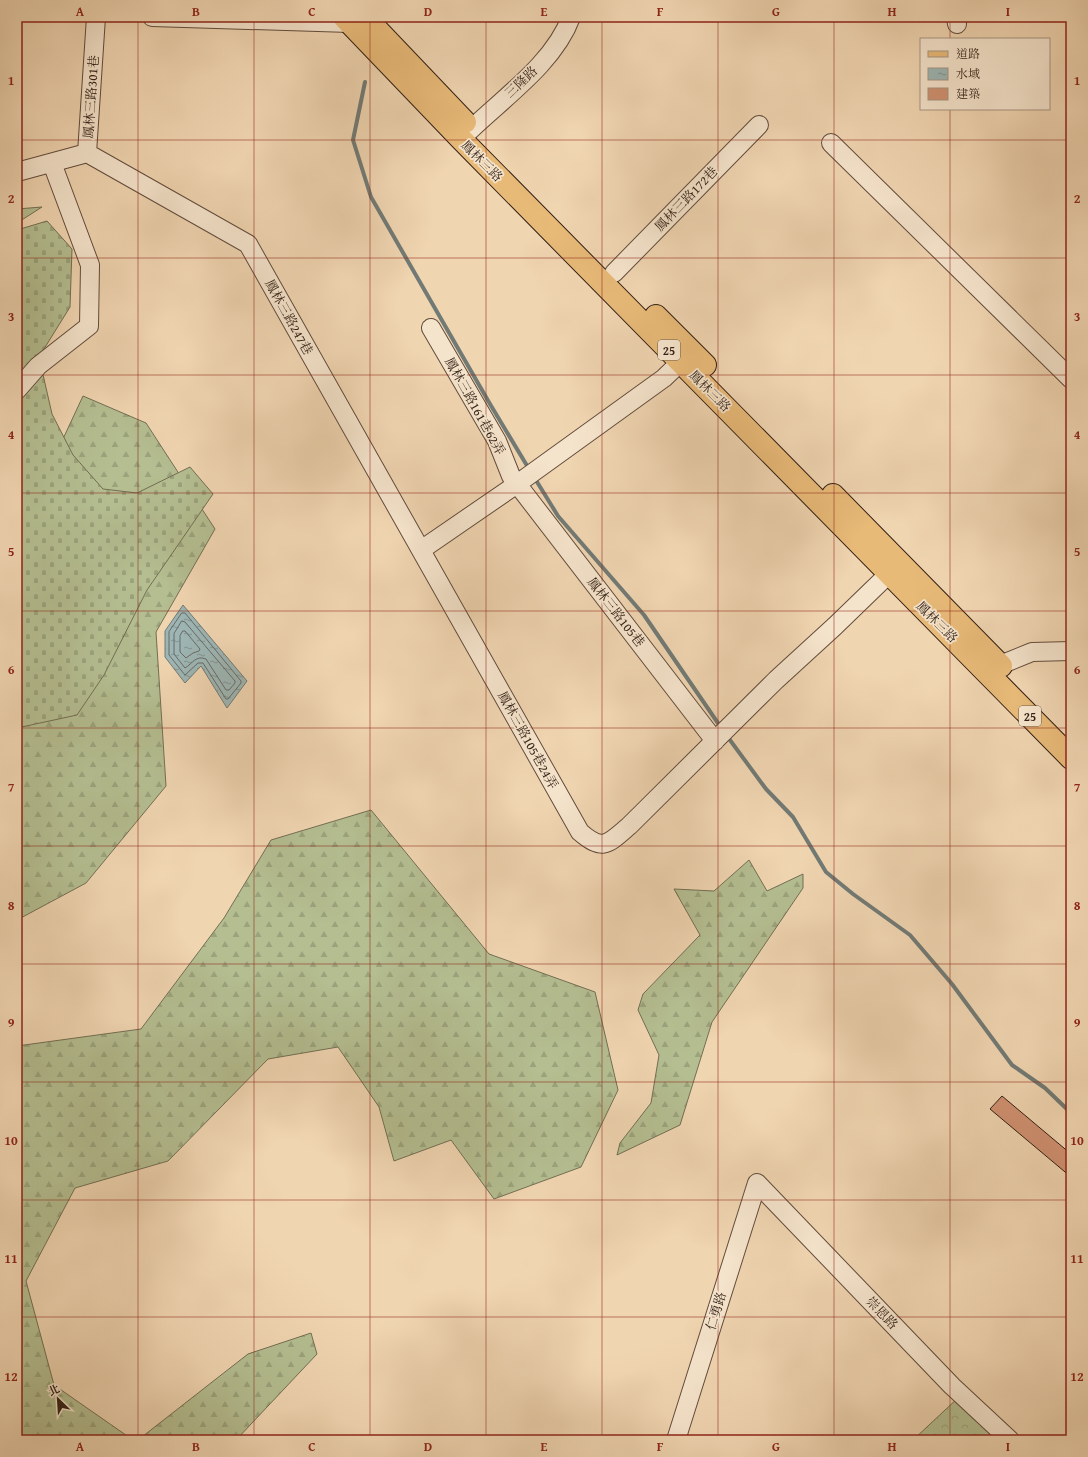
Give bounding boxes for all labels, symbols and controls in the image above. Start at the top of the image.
text: A [76,2,85,21]
text: B [192,2,200,21]
text: C [308,2,316,21]
text: D [424,2,432,21]
text: E [541,2,548,21]
text: F [657,2,664,21]
text: G [772,2,780,21]
text: H [887,2,897,21]
text: I [1006,2,1010,21]
legend [920,38,1050,110]
text: 道路 [956,45,980,62]
street label: 鳳林三路301巷 [79,55,103,139]
street label: 三隆路 [500,62,542,102]
text: 水域 [956,65,980,82]
text: 1 [8,71,14,90]
text: 1 [1074,71,1080,90]
text: 建築 [956,85,980,102]
street label: 鳳林三路 [457,136,507,186]
street label: 鳳林三路172巷 [650,162,722,236]
text: 2 [8,189,15,208]
text: 2 [1074,189,1081,208]
street label: 鳳林三路247巷 [260,276,318,358]
text: 3 [8,307,14,326]
text: 3 [1074,307,1080,326]
road number: 25 [658,340,680,360]
street label: 鳳林三路161巷62弄 [440,354,510,458]
street label: 鳳林三路 [685,366,735,416]
text: 4 [8,425,15,444]
text: 4 [1074,425,1081,444]
text: 5 [8,542,15,561]
text: 5 [1074,542,1081,561]
street label: 鳳林三路105巷 [583,573,649,651]
street label: 鳳林三路 [912,597,962,647]
text: 6 [8,660,15,679]
text: 6 [1074,660,1081,679]
street label: 鳳林三路105巷24弄 [493,688,563,792]
road number: 25 [1019,706,1041,726]
text: 7 [8,778,15,797]
text: 7 [1074,778,1081,797]
text: 8 [8,896,15,915]
text: 8 [1074,896,1081,915]
text: 9 [8,1013,15,1032]
text: 9 [1074,1013,1081,1032]
text: 10 [4,1131,18,1150]
text: 10 [1070,1131,1084,1150]
text: 11 [4,1249,18,1268]
text: 11 [1070,1249,1084,1268]
street label: 仁勇路 [701,1290,731,1332]
street label: 崇恩路 [862,1292,902,1334]
text: 12 [4,1367,18,1386]
text: 12 [1070,1367,1084,1386]
north arrow [38,1379,78,1419]
text: 北 [45,1380,62,1400]
text: A [76,1437,85,1456]
text: B [192,1437,200,1456]
text: C [308,1437,316,1456]
text: D [424,1437,432,1456]
text: E [541,1437,548,1456]
text: F [657,1437,664,1456]
text: G [772,1437,780,1456]
text: H [887,1437,897,1456]
text: I [1006,1437,1010,1456]

